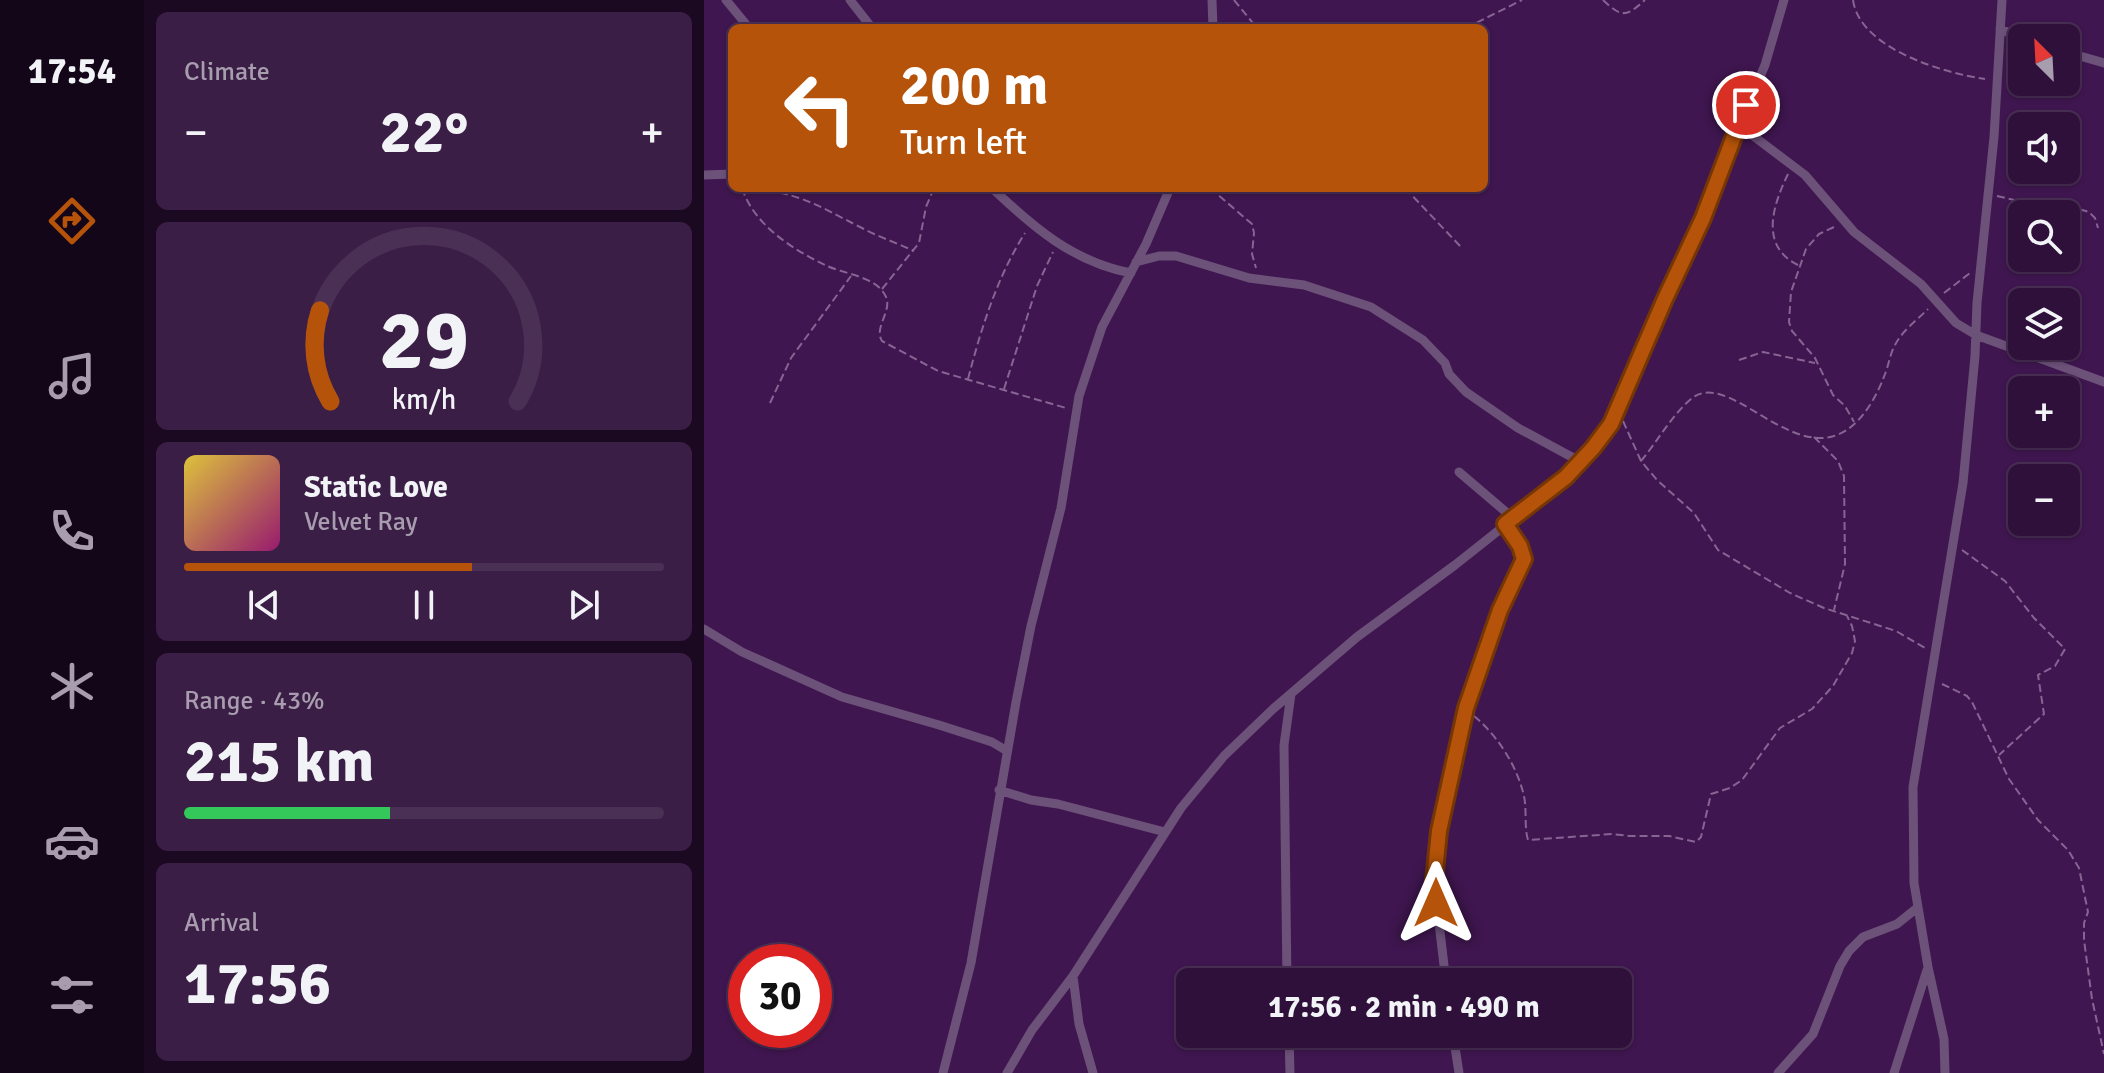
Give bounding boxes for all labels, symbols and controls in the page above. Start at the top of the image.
north arrow [2008,24,2080,96]
map controls [2008,24,2080,536]
text: 17:54 [28,49,116,94]
text: 200 m [900,51,1048,120]
text: Climate [184,56,270,88]
icon: left [768,56,872,160]
pin [1712,71,1780,139]
icon: arrive [1724,83,1768,127]
text: 22° [380,96,468,170]
text: − [184,106,208,160]
text: + [640,106,664,160]
button: sound [2008,112,2080,184]
text: Turn left [900,120,1027,165]
icon: directions [44,193,100,249]
button: search [2008,200,2080,272]
button: layers [2008,288,2080,360]
text: 29 [379,290,469,392]
icon: music [44,348,100,404]
button: + [2008,376,2080,448]
text: km/h [392,382,456,417]
button: − [2008,464,2080,536]
text: Static Love [304,469,448,506]
icon: phone [44,503,100,559]
text: Velvet Ray [304,506,418,538]
icon: previous [242,583,286,627]
icon: pause [402,583,446,627]
icon: next [562,583,606,627]
icon: climate [44,658,100,714]
text: Range · 43% [184,685,325,717]
text: 215 km [184,725,374,799]
icon: car [44,813,100,869]
position arrow [1394,861,1478,945]
text: Arrival [184,907,259,939]
speed limit sign: 30 [728,944,832,1048]
text: 17:56 [184,947,331,1021]
icon: filters [44,967,100,1023]
text: 17:56 · 2 min · 490 m [1268,989,1540,1026]

